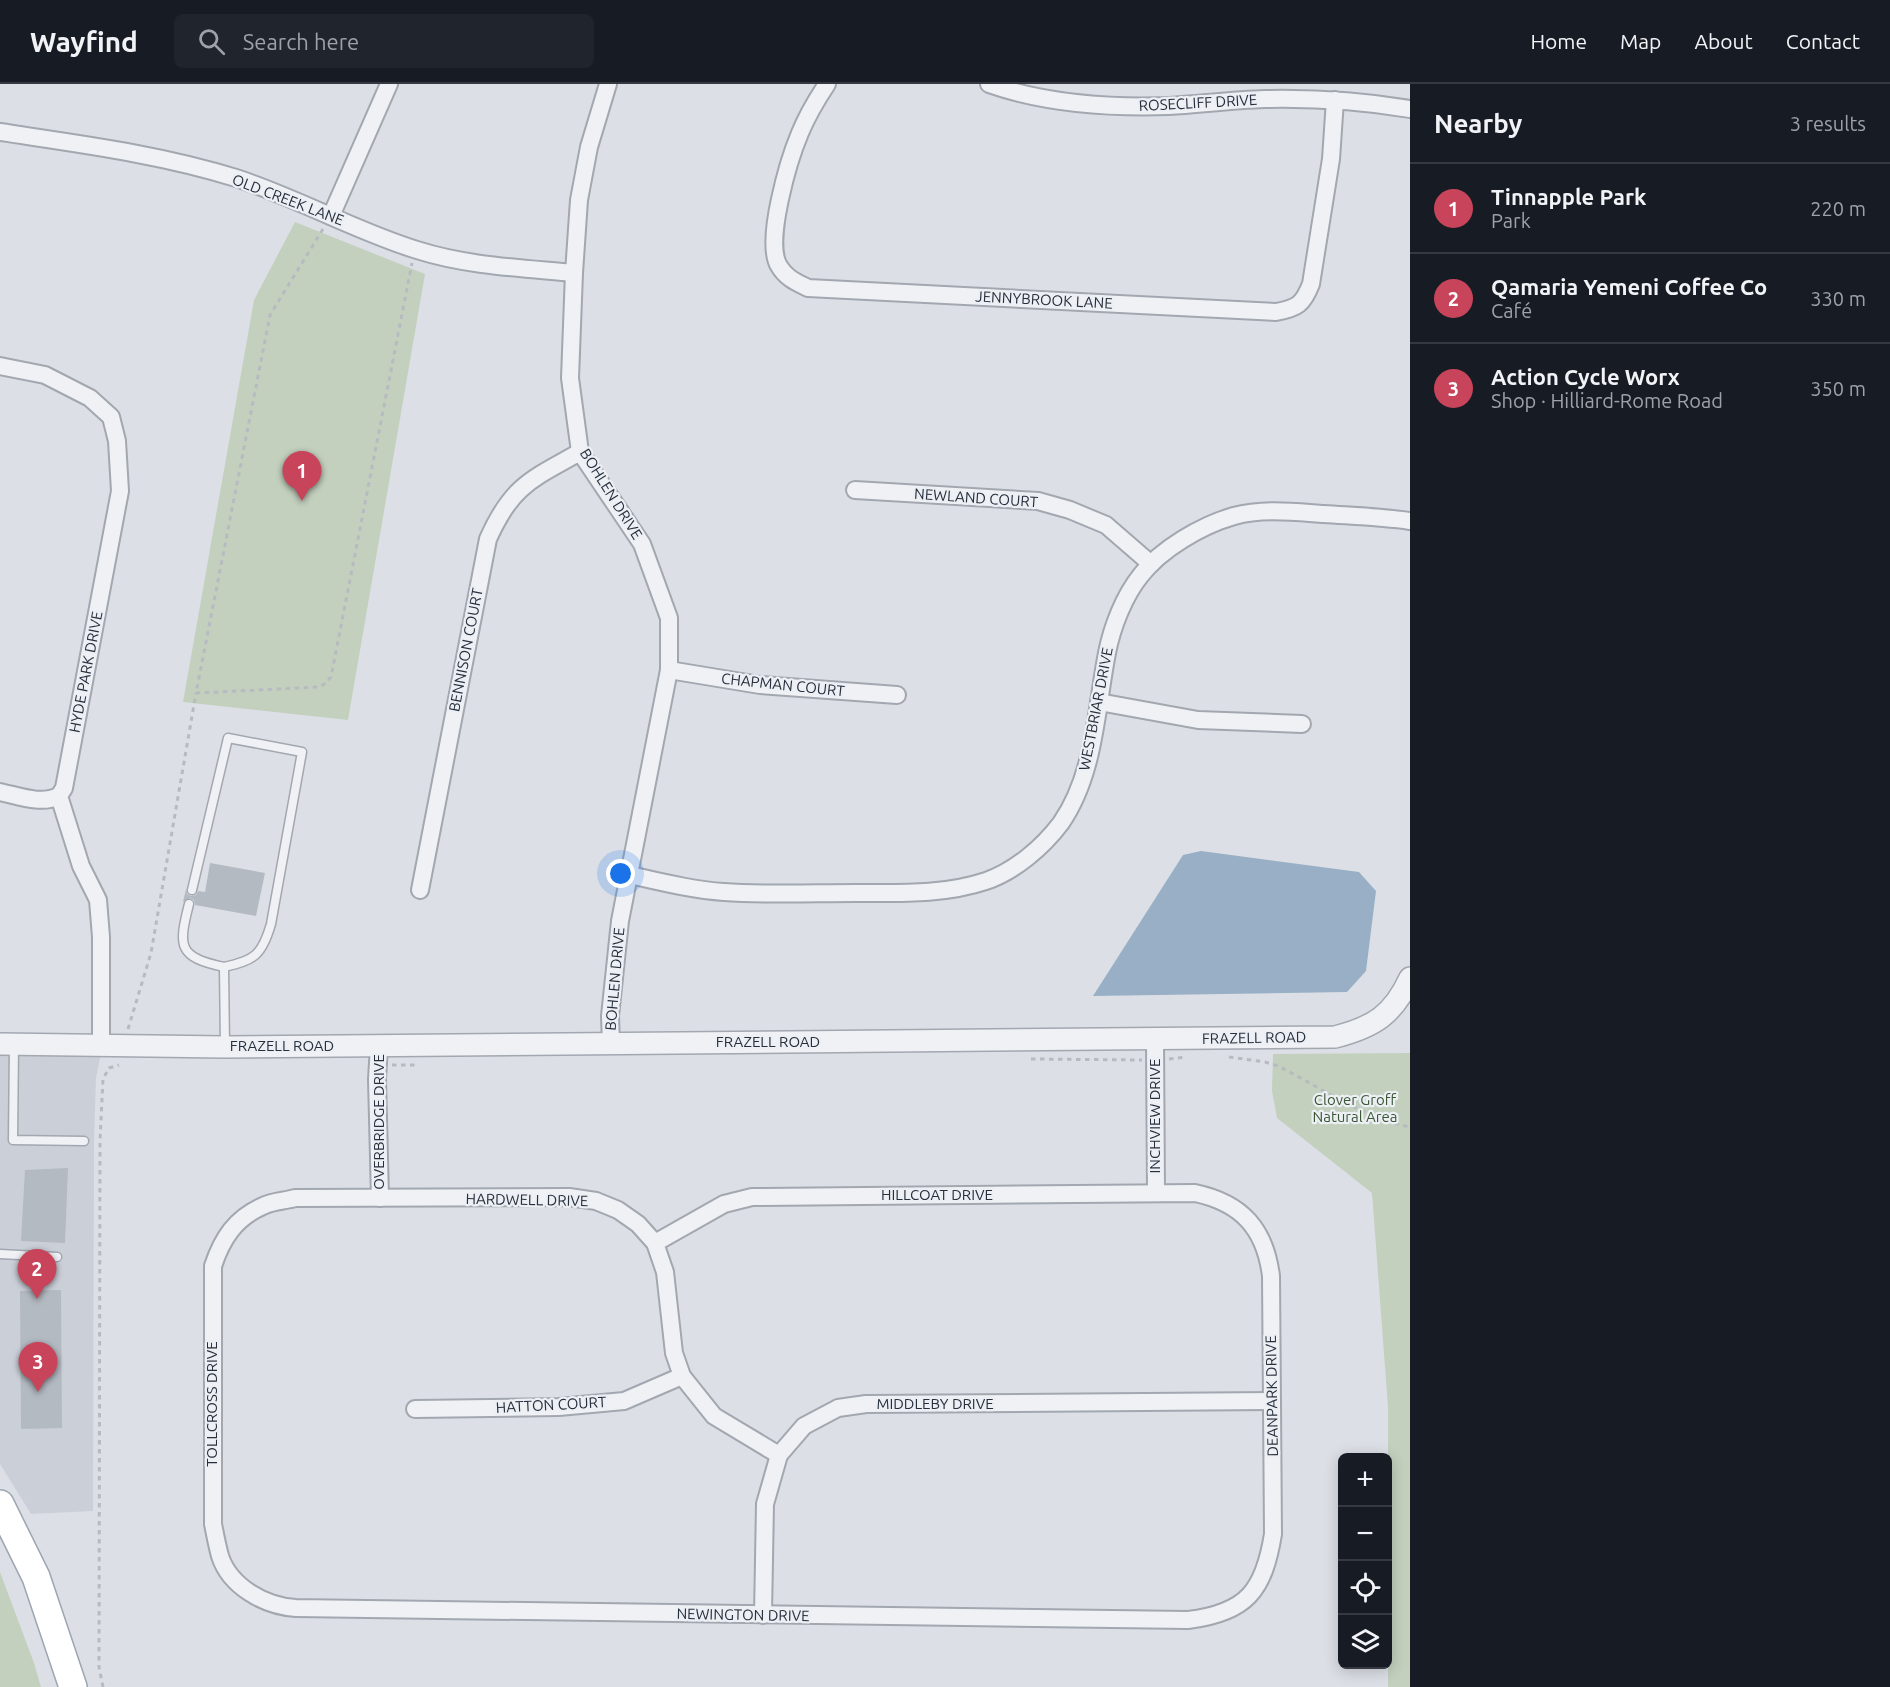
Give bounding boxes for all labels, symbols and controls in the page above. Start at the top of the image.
search box [174,14,594,68]
icon: search [195,25,228,58]
text: Wayfind [30,26,138,57]
text: Search here [243,29,359,54]
text: Home [1530,29,1587,53]
text: Map [1620,29,1661,53]
text: About [1694,29,1753,53]
text: Contact [1786,29,1860,53]
street label: ROSECLIFF DRIVE [1138,91,1258,114]
text: Nearby [1434,109,1522,138]
text: 3 results [1790,112,1866,135]
street label: OLD CREEK LANE [230,170,346,229]
text: Tinnapple Park [1491,184,1646,209]
text: 1 [1448,197,1459,220]
text: 220 m [1810,197,1866,220]
text: Park [1491,209,1531,232]
text: Qamaria Yemeni Coffee Co [1491,274,1767,299]
street label: JENNYBROOK LANE [975,287,1113,312]
text: 2 [1448,287,1459,310]
text: 330 m [1810,287,1866,310]
text: Café [1491,299,1532,322]
text: Action Cycle Worx [1491,364,1680,389]
text: 3 [1448,377,1459,400]
text: 350 m [1810,377,1866,400]
text: Shop · Hilliard-Rome Road [1491,389,1723,412]
street label: BOHLEN DRIVE [577,445,646,542]
pin: 1 [282,452,322,501]
street label: NEWLAND COURT [914,485,1039,510]
street label: BENNISON COURT [445,586,486,713]
street label: HYDE PARK DRIVE [65,610,106,734]
street label: WESTBRIAR DRIVE [1075,646,1116,772]
street label: CHAPMAN COURT [721,670,846,700]
your location [606,859,635,888]
street label: BOHLEN DRIVE [602,927,627,1031]
street label: FRAZELL ROAD [1202,1028,1306,1047]
street label: FRAZELL ROAD [716,1033,820,1050]
street label: FRAZELL ROAD [230,1037,334,1054]
street label: OVERBRIDGE DRIVE [370,1054,387,1190]
street label: INCHVIEW DRIVE [1146,1058,1163,1174]
park label: Clover Groff Natural Area [1312,1091,1398,1125]
street label: HILLCOAT DRIVE [881,1186,993,1203]
street label: HARDWELL DRIVE [466,1190,589,1209]
pin: 2 [18,1250,57,1299]
street label: DEANPARK DRIVE [1262,1335,1281,1457]
street label: TOLLCROSS DRIVE [203,1341,220,1467]
pin: 3 [18,1342,57,1392]
street label: HATTON COURT [495,1393,607,1416]
street label: MIDDLEBY DRIVE [876,1395,994,1412]
map controls [1338,1453,1392,1669]
button: + [1338,1453,1392,1507]
button: − [1338,1507,1392,1561]
button: locate [1338,1561,1392,1615]
street label: NEWINGTON DRIVE [676,1605,810,1624]
button: layers [1338,1615,1392,1669]

